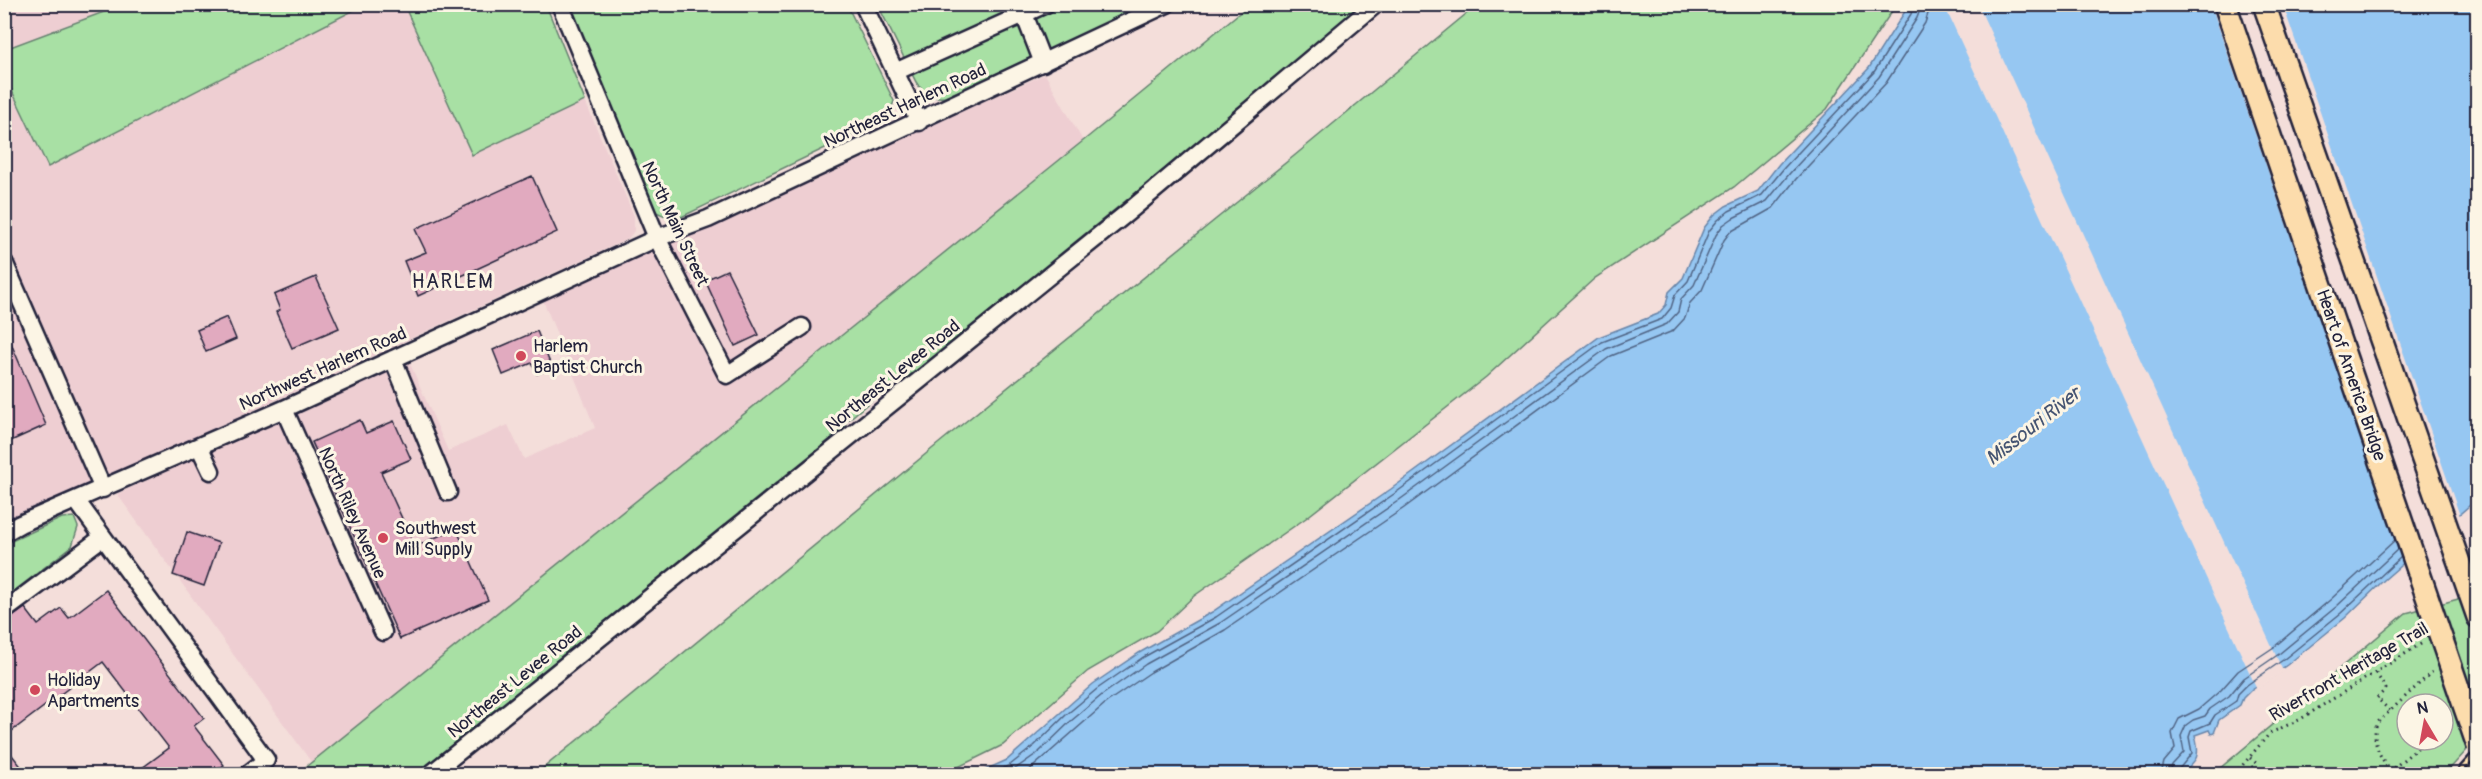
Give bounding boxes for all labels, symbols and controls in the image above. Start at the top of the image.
street label: Northeast Harlem Road [820,58,990,154]
street label: North Main Street [636,158,714,291]
district label: HARLEM [412,269,494,294]
street label: Heart of America Bridge [2311,286,2391,464]
street label: Northeast Levee Road [821,315,965,437]
street label: Northwest Harlem Road [236,322,410,416]
place label: Harlem Baptist Church [533,335,642,379]
marker: Harlem Baptist Church [514,349,528,363]
water label: Missouri River [1981,379,2088,471]
street label: North Riley Avenue [313,444,391,582]
place label: Southwest Mill Supply [395,517,477,561]
marker: Southwest Mill Supply [376,531,390,545]
street label: Riverfront Heritage Trail [2265,617,2433,727]
street label: Northeast Levee Road [443,621,587,743]
place label: Holiday Apartments [47,669,139,713]
marker: Holiday Apartments [28,683,42,697]
north arrow [2395,692,2455,752]
text: N [2416,697,2430,719]

